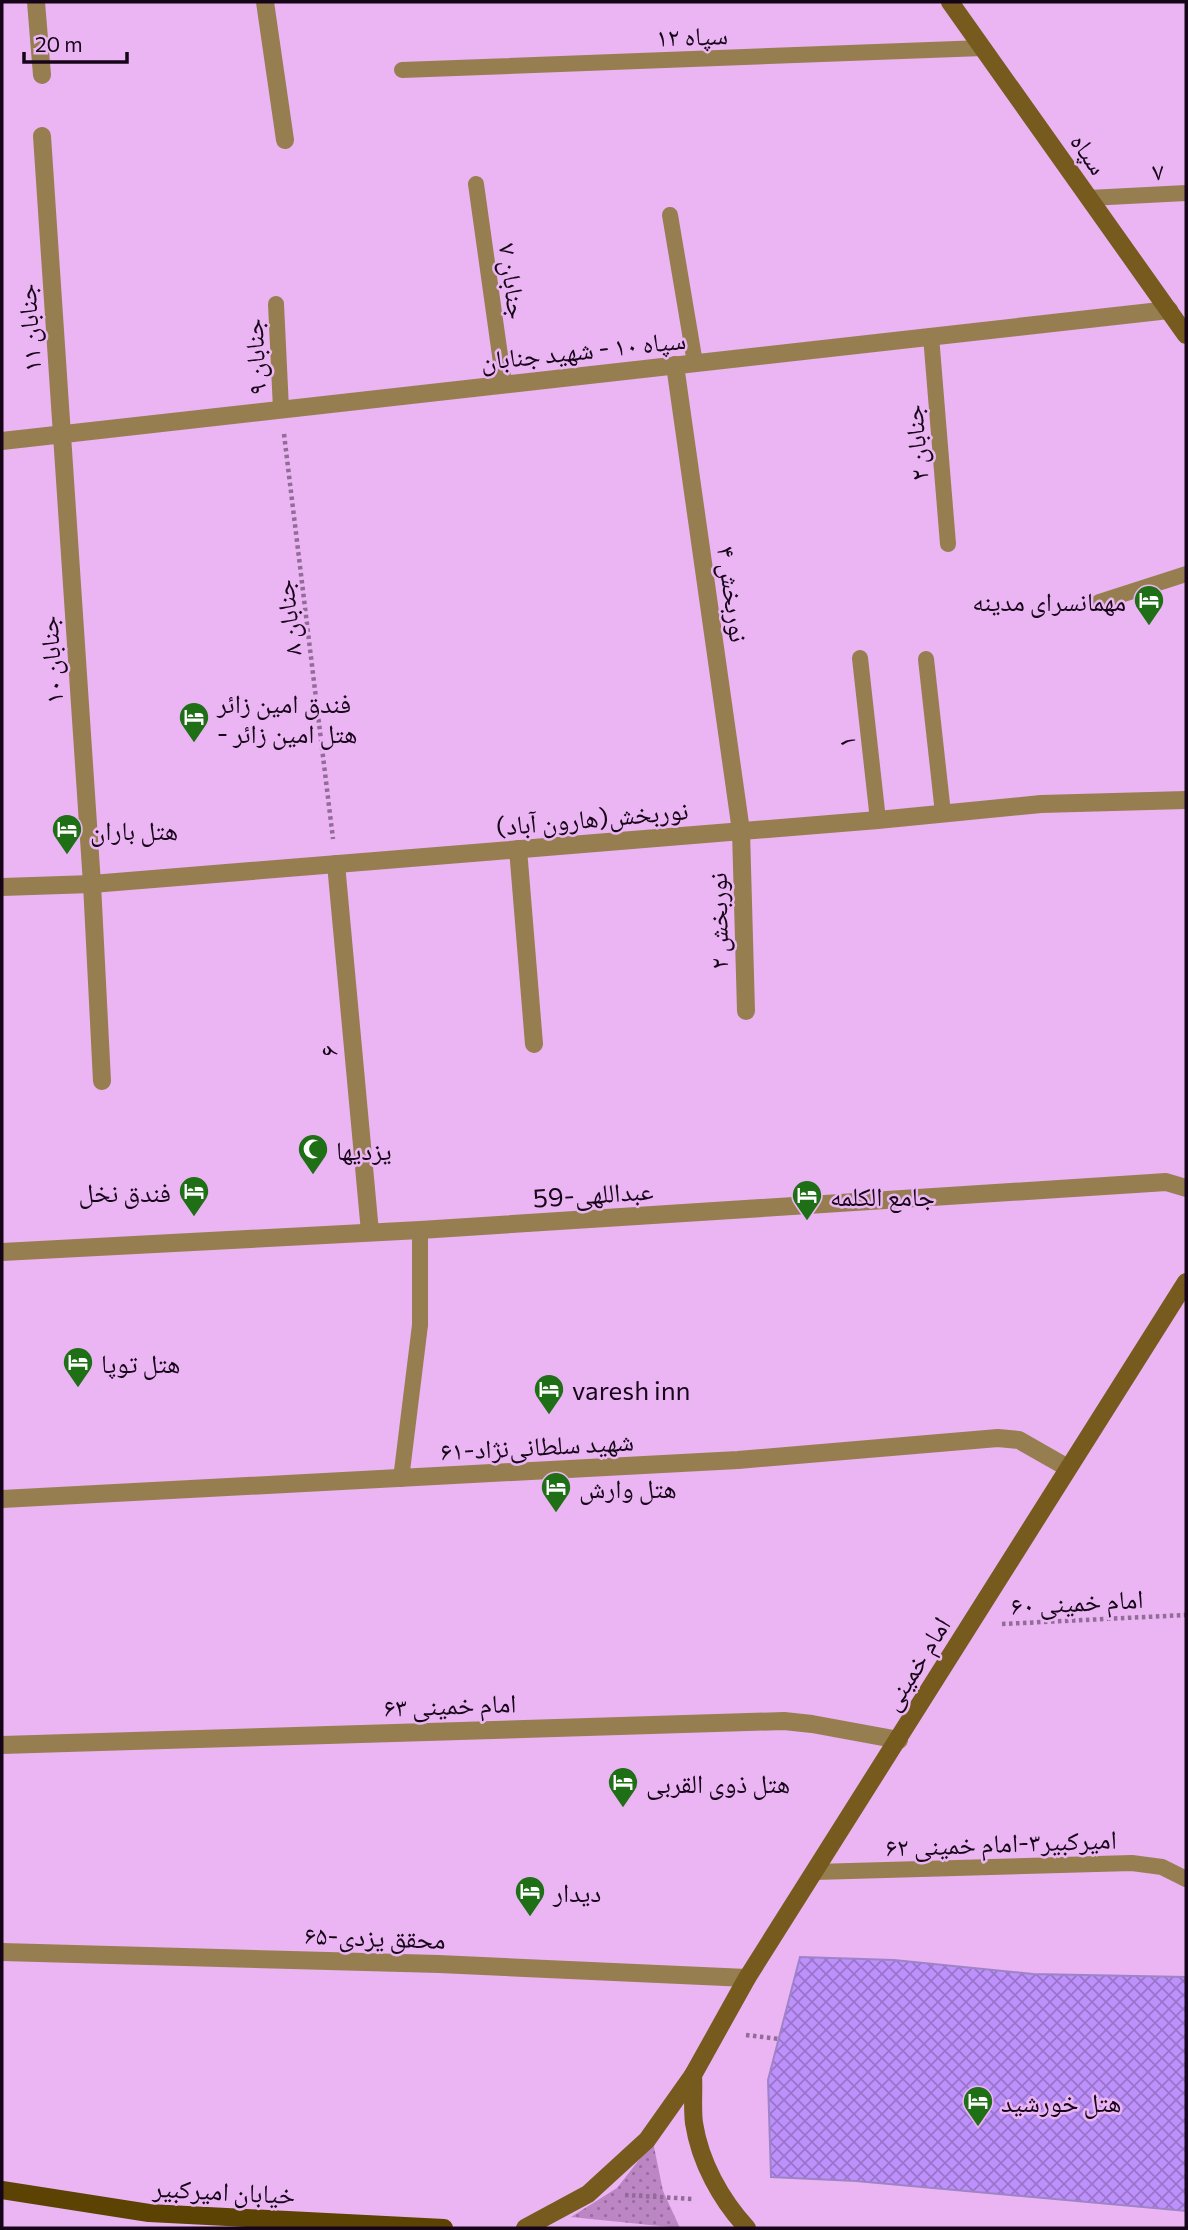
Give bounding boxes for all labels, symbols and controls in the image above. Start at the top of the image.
street label: سپاه ۱۲ [655,18,729,54]
scale bar [24,21,128,65]
text: 20 m [35,31,83,56]
street label: سپاه [1063,126,1115,181]
street label: ۷ [1151,154,1165,186]
street label: جنابان ۷ [491,241,535,321]
street label: جنابان ۱۱ [9,283,49,373]
street label: جنابان ۹ [237,318,273,396]
street label: سپاه ۱۰ - شهید جنابان [479,323,687,377]
street label: جنابان ۲ [896,403,936,482]
street label: نوربخش ۴ [710,544,756,644]
street label: جنابان ۸ [267,578,309,658]
hotel icon: مهمانسرای مدینه [1132,583,1166,627]
place label: مهمانسرای مدینه [972,585,1126,618]
street label: جنابان ۱۰ [31,615,71,705]
place label: فندق امین زائر - هتل امین زائر [216,687,357,750]
hotel icon: فندق امین زائر - هتل امین زائر [177,700,211,744]
street label: ۱ [829,735,861,749]
street label: نوربخش(هارون آباد) [494,793,690,843]
hotel icon: هتل باران [50,812,84,856]
place label: هتل باران [90,814,178,847]
street label: نوربخش ۲ [701,872,735,970]
street label: ۶ [311,1044,343,1058]
mosque icon: یزدیها [296,1132,330,1176]
place label: یزدیها [336,1134,392,1166]
street label: عبداللهی-59 [532,1173,654,1215]
hotel icon: فندق نخل [177,1174,211,1218]
place label: فندق نخل [79,1176,171,1209]
hotel icon: جامع الکلمه [790,1178,824,1222]
place label: جامع الکلمه [830,1180,935,1214]
hotel icon: هتل توپا [61,1345,95,1389]
place label: هتل توپا [101,1347,181,1380]
hotel icon: varesh inn [532,1372,566,1416]
place label: varesh inn [572,1374,691,1405]
street label: شهید سلطانی‌نژاد-۶۱ [439,1424,635,1468]
hotel icon: هتل وارش [539,1470,573,1514]
place label: هتل وارش [579,1472,677,1505]
street label: امام خمینی ۶۰ [1010,1582,1144,1624]
street label: امام خمینی [874,1611,959,1718]
street label: امام خمینی ۶۳ [383,1686,517,1726]
hotel icon: هتل ذوی القربی [606,1765,640,1809]
place label: هتل ذوی القربی [646,1767,790,1800]
street label: امیرکبیر۳-امام خمینی ۶۲ [885,1822,1117,1866]
hotel icon: ديدار [513,1874,547,1918]
place label: ديدار [552,1876,601,1907]
street label: محقق یزدی-۶۵ [304,1918,446,1956]
hotel icon: هتل خورشید [961,2084,995,2128]
place label: هتل خورشید [1001,2086,1121,2119]
street label: خیابان امیرکبیر [151,2171,296,2211]

